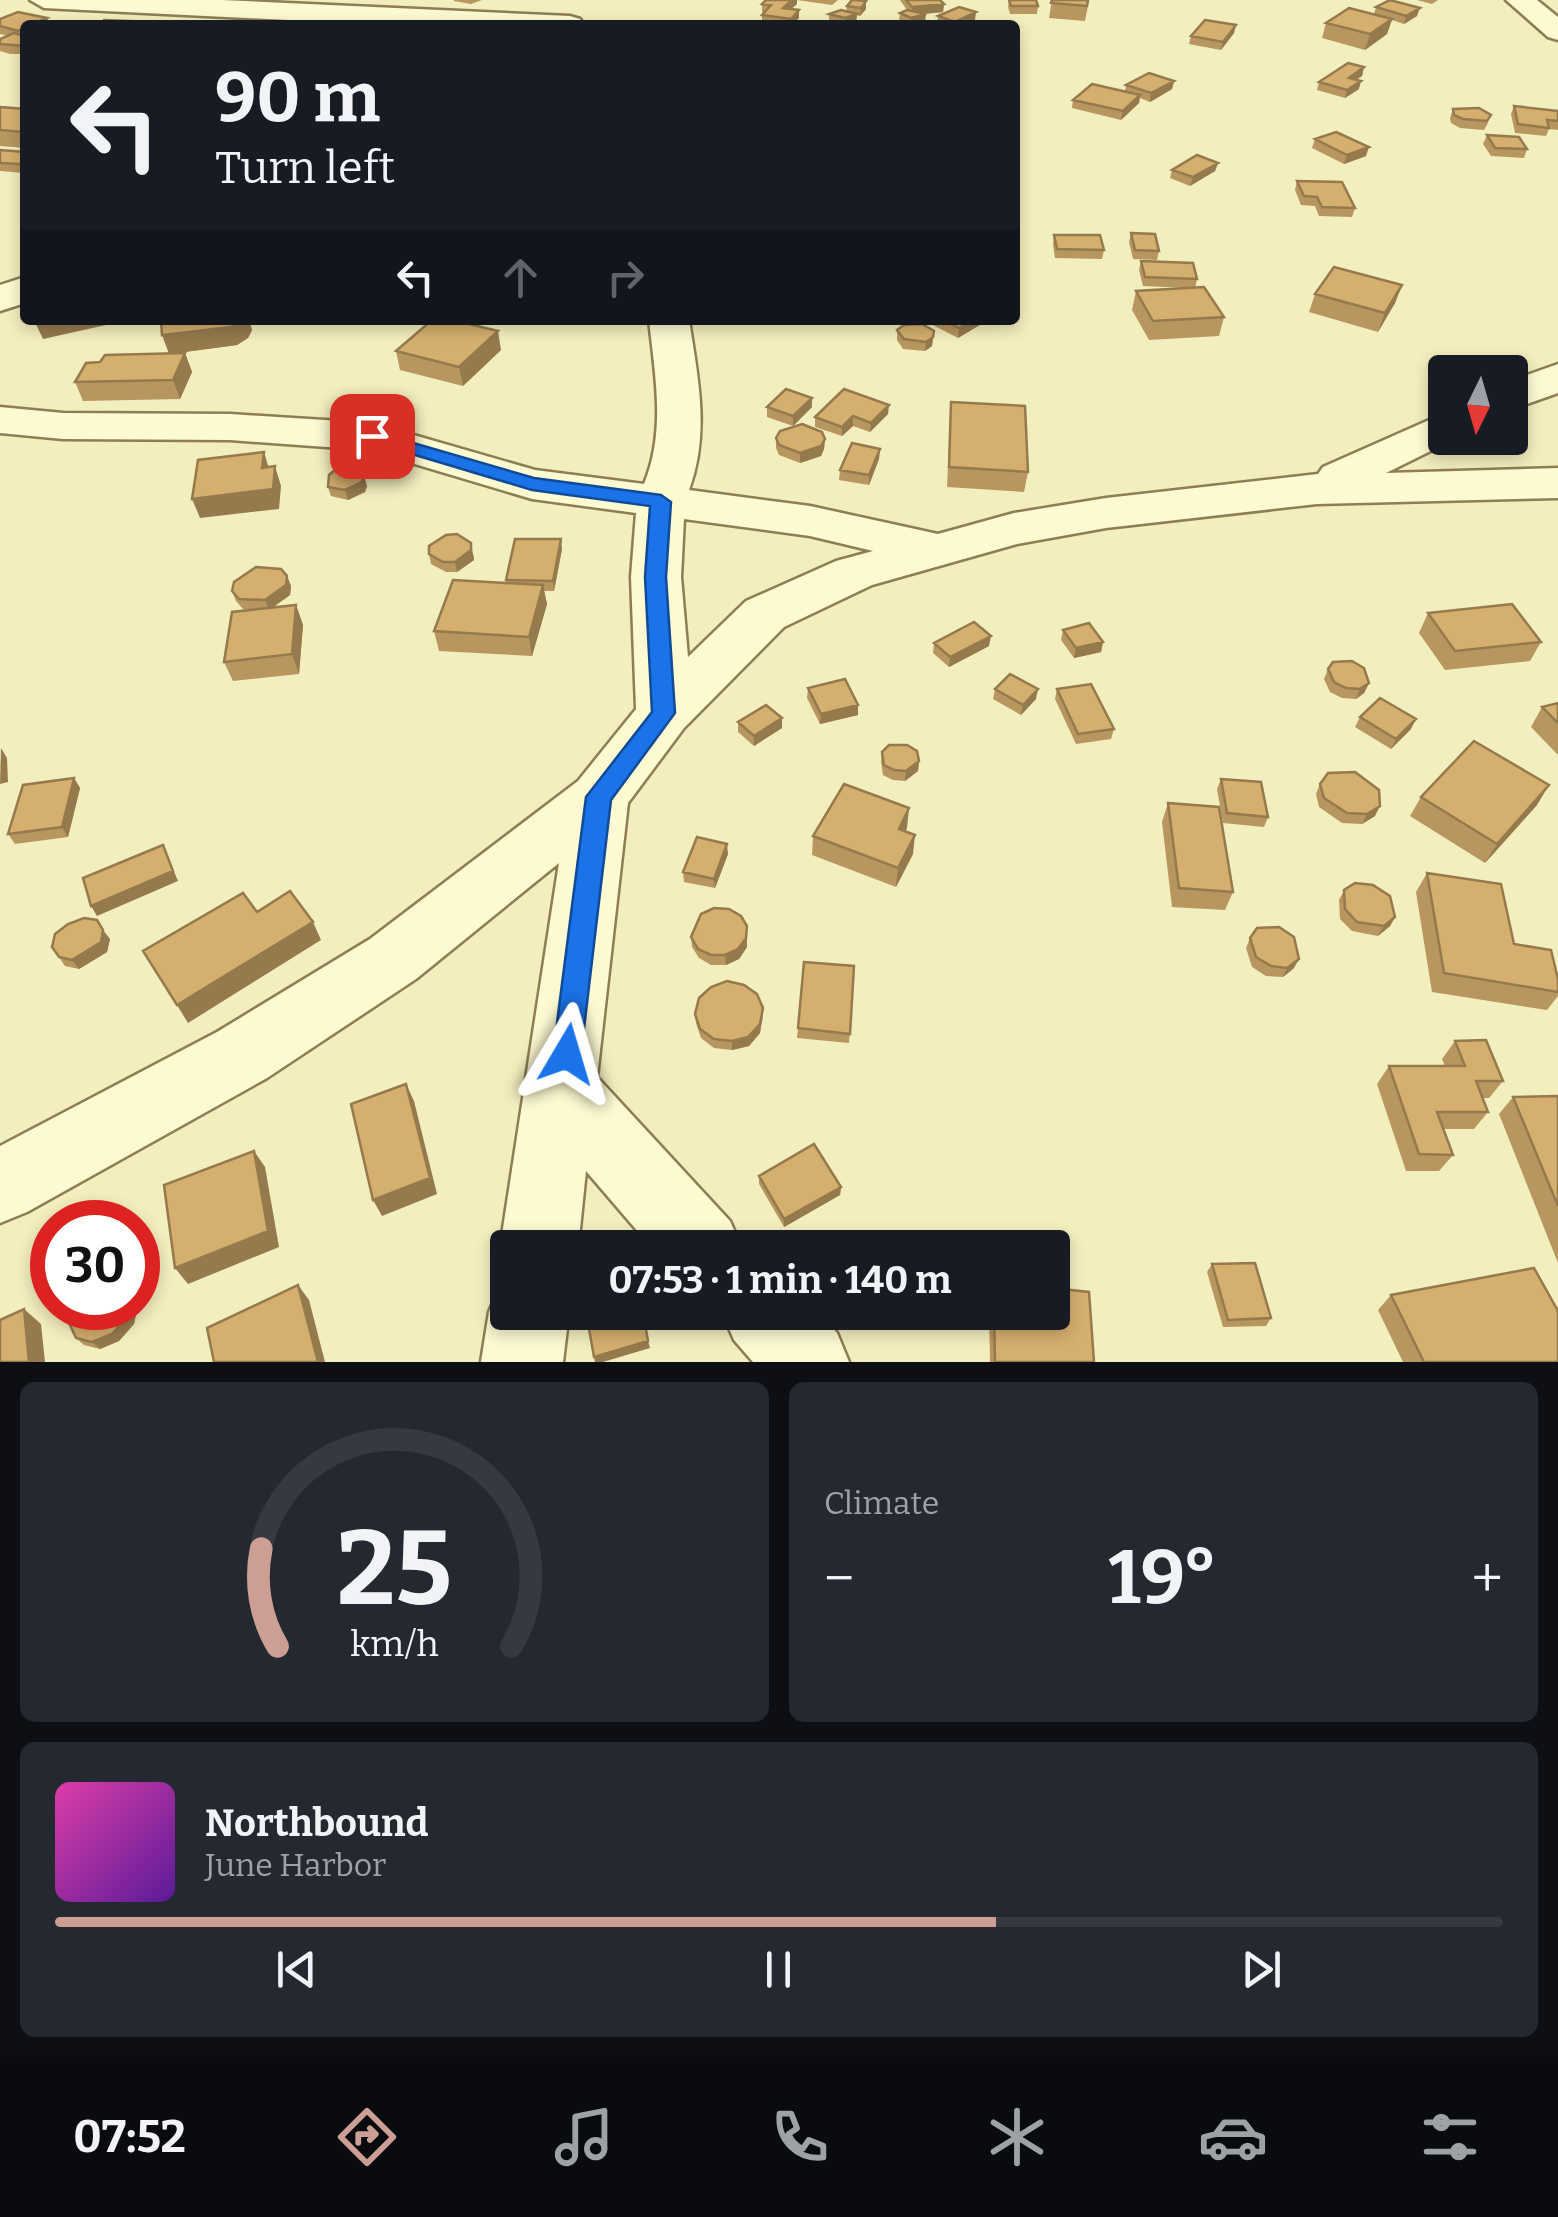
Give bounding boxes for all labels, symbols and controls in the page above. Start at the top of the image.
text: 90 m [215,56,380,140]
icon: left [50,60,180,190]
text: Turn left [215,141,395,195]
icon: left [388,250,443,305]
icon: ahead [493,250,548,305]
icon: right [598,250,653,305]
north arrow [1428,355,1528,455]
map controls [1428,355,1528,455]
pin [330,394,415,479]
icon: arrive [345,409,400,464]
position arrow [515,1002,619,1106]
speed limit sign: 30 [30,1200,160,1330]
text: 07:53 · 1 min · 140 m [608,1257,952,1303]
text: Climate [824,1484,939,1522]
text: 25 [337,1507,452,1632]
text: 19° [1108,1533,1218,1623]
text: − [824,1546,854,1612]
text: + [1472,1546,1503,1612]
text: km/h [350,1623,439,1665]
text: Northbound [205,1800,428,1846]
text: June Harbor [205,1846,386,1884]
icon: previous [269,1942,324,1997]
icon: pause [751,1942,806,1997]
icon: next [1234,1942,1289,1997]
icon: directions [332,2102,402,2172]
icon: music [549,2102,619,2172]
icon: phone [765,2102,835,2172]
icon: climate [982,2102,1052,2172]
icon: car [1198,2102,1268,2172]
icon: filters [1415,2102,1485,2172]
text: 07:52 [73,2110,186,2164]

